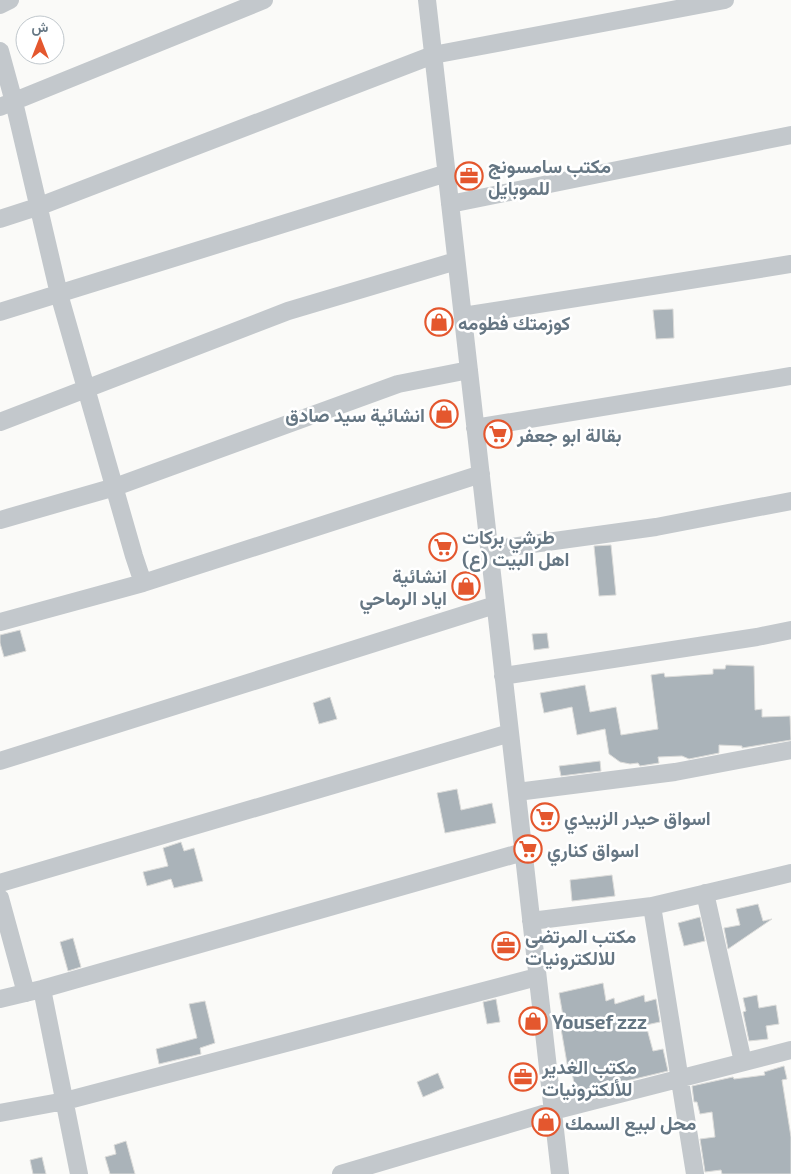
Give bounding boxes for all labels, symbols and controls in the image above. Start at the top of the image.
north arrow [15,15,65,65]
text: ش [32,18,49,36]
place label: مكتب سامسونج للموبايل [488,154,611,201]
office icon: مكتب سامسونج للموبايل [454,161,484,191]
shop icon: كوزمتك فطومه [424,307,454,337]
place label: كوزمتك فطومه [458,311,571,336]
shop icon: انشائية سيد صادق [429,399,459,429]
place label: انشائية سيد صادق [285,403,425,427]
supermarket icon: بقالة ابو جعفر [483,419,513,449]
place label: بقالة ابو جعفر [516,423,622,448]
place label: طرشي بركات اهل البيت (ع) [462,525,569,572]
supermarket icon: طرشي بركات اهل البيت (ع) [428,532,458,562]
place label: انشائية اياد الرماحي [360,564,447,615]
shop icon: انشائية اياد الرماحي [451,571,481,601]
supermarket icon: اسواق حيدر الزبيدي [530,802,560,832]
place label: اسواق حيدر الزبيدي [564,806,711,835]
supermarket icon: اسواق كناري [513,834,543,864]
place label: اسواق كناري [547,838,639,867]
place label: مكتب المرتضى للالكترونيات [525,924,636,971]
office icon: مكتب المرتضى للالكترونيات [491,931,521,961]
shop icon: Yousef zzz [518,1006,548,1036]
place label: Yousef zzz [552,1010,647,1033]
place label: مكتب الغدير للألكترونيات [541,1055,637,1102]
office icon: مكتب الغدير للألكترونيات [508,1062,538,1092]
shop icon: محل لبيع السمك [531,1107,561,1137]
place label: محل لبيع السمك [565,1111,696,1137]

